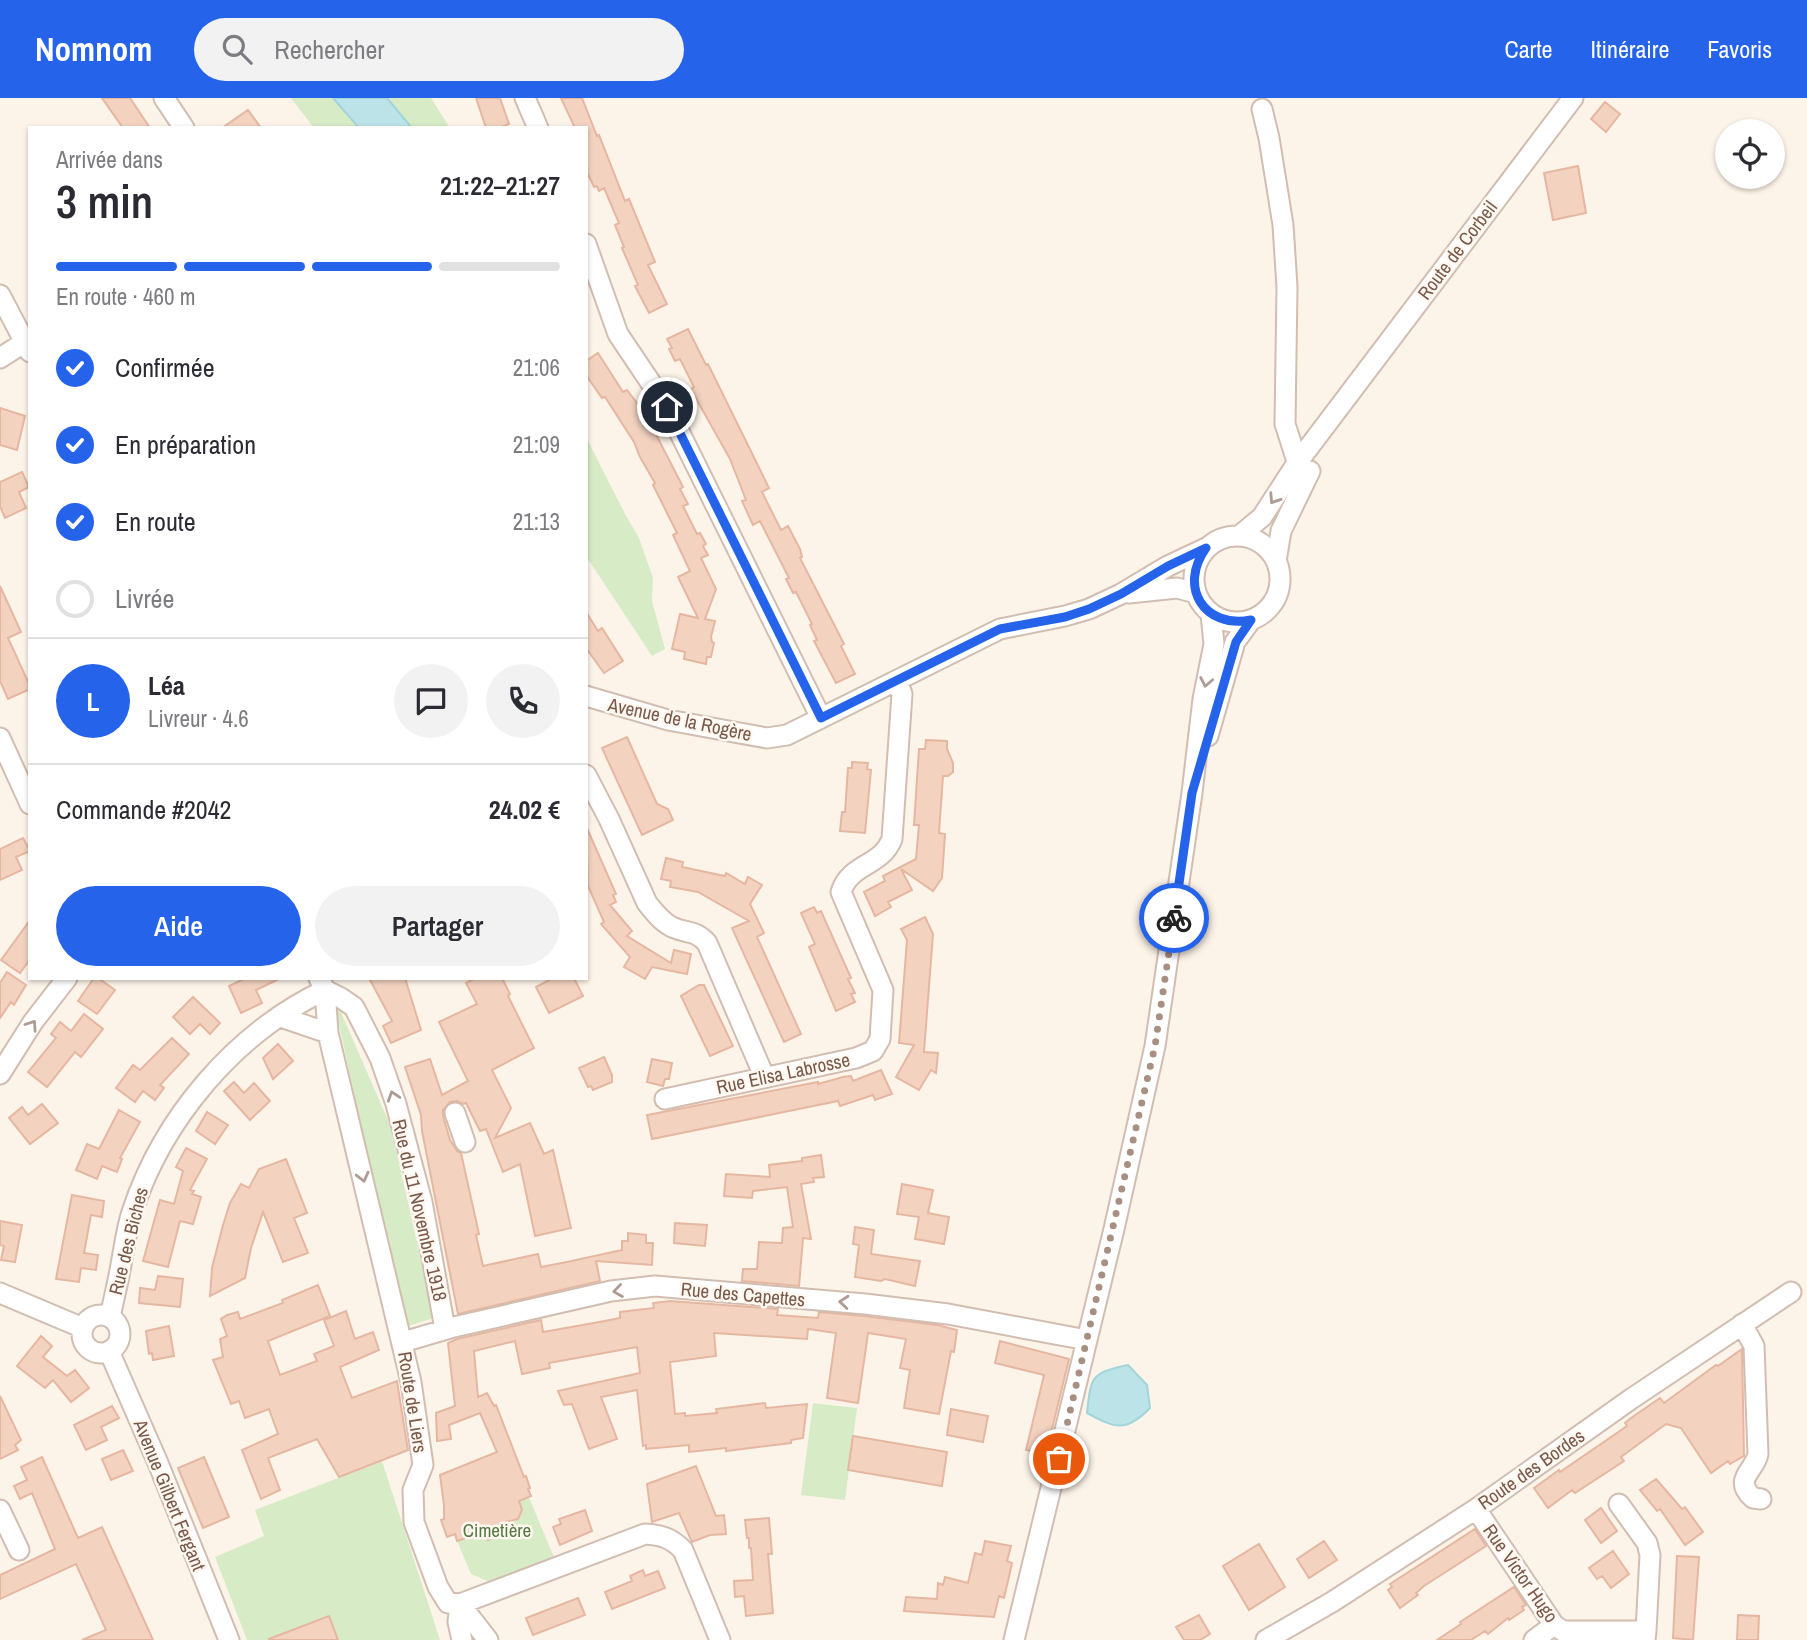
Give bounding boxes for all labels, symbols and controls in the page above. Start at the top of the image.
search box [194,18,684,81]
text: Nomnom [35,27,152,71]
icon: search [218,30,256,68]
text: Rechercher [274,32,384,67]
text: Carte [1504,33,1553,65]
text: Itinéraire [1591,33,1669,65]
text: Favoris [1707,33,1772,65]
map controls [1715,119,1785,189]
button: locate [1715,119,1785,189]
text: Arrivée dans [56,144,163,175]
text: 21:22–21:27 [440,168,560,203]
text: 3 min [56,170,153,232]
street label: Route de Corbeil [1411,195,1503,305]
text: En route · 460 m [56,281,195,312]
icon: check [56,349,94,387]
text: Confirmée [115,350,215,385]
text: 21:06 [513,352,560,383]
pin [637,377,697,437]
icon: home [648,388,686,426]
icon: check [56,426,94,464]
text: En préparation [115,427,256,462]
text: 21:09 [513,429,560,460]
one-way arrow [1270,491,1283,504]
icon: check [56,503,94,541]
text: En route [115,504,196,539]
text: 21:13 [513,506,560,537]
text: Livrée [115,581,174,616]
button: chat [394,664,468,738]
button: phone [486,664,560,738]
text: Léa [148,668,185,703]
one-way arrow [1200,676,1215,688]
text: L [86,684,100,719]
street label: Avenue de la Rogère [605,691,754,747]
text: Livreur · 4.6 [148,703,249,734]
text: Commande #2042 [56,792,231,827]
text: 24.02 € [489,792,560,827]
courier [1139,883,1209,953]
button: Aide [56,886,301,966]
button: Partager [315,886,560,966]
icon: bike [1155,899,1193,937]
one-way arrow [23,1020,36,1033]
street label: Rue Elisa Labrosse [714,1046,852,1100]
one-way arrow [387,1090,401,1102]
street label: Rue du 11 Novembre 1918 [386,1116,454,1304]
one-way arrow [355,1171,369,1183]
street label: Rue des Biches [102,1184,154,1298]
street label: Rue des Capettes [680,1276,806,1312]
one-way arrow [612,1283,623,1298]
one-way arrow [838,1295,849,1310]
street label: Route de Liers [392,1349,434,1455]
street label: Avenue Gilbert Fergant [127,1415,212,1575]
street label: Route des Bordes [1472,1422,1590,1515]
pin [1029,1429,1089,1489]
icon: bag [1040,1440,1078,1478]
park label: Cimetière [463,1517,531,1543]
street label: Rue Victor Hugo [1477,1518,1565,1628]

